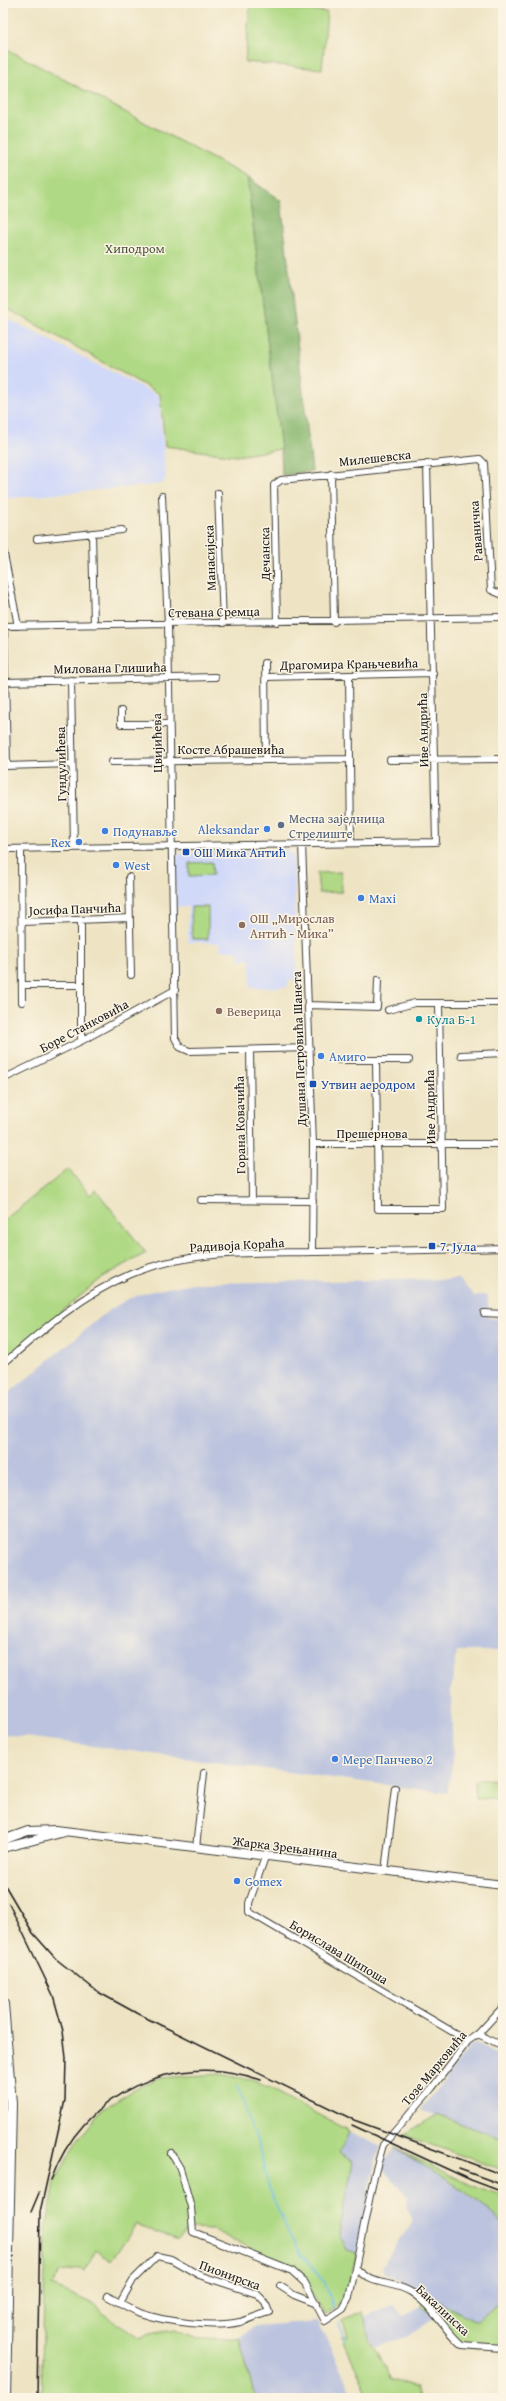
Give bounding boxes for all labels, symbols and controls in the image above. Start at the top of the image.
park label: Хиподром [105,239,165,258]
street label: Милешевска [338,445,413,471]
street label: Раваничка [464,499,488,562]
street label: Манасијска [199,524,221,591]
street label: Дечанска [255,526,275,582]
street label: Стевана Сремца [168,602,261,622]
street label: Драгомира Крањчевића [279,653,419,675]
street label: Милована Глишића [53,658,168,678]
street label: Иве Андрића [413,692,433,768]
street label: Цвијићева [147,712,167,773]
street label: Гундулићева [51,726,71,802]
street label: Косте Абрашевића [178,740,285,759]
place label: Месна заједница Стрелиште [289,809,386,843]
place label: Aleksandar [198,820,260,839]
marker: Месна заједница Стрелиште [276,820,286,830]
place label: Подунавље [113,822,177,841]
marker: Aleksandar [262,824,272,834]
marker: Подунавље [100,826,110,836]
place label: Rex [51,833,71,852]
marker: Rex [74,837,84,847]
place label: ОШ Мика Антић [194,843,287,862]
marker: ОШ Мика Антић [181,847,191,857]
place label: West [124,856,151,875]
marker: West [111,860,121,870]
place label: Maxi [369,889,396,908]
marker: Maxi [356,893,366,903]
street label: Јосифа Панчића [27,898,122,920]
place label: ОШ „Мирослав Антић - Мика” [250,909,335,943]
marker: ОШ „Мирослав Антић - Мика” [237,920,247,930]
street label: Душана Петровића Шанета [287,970,311,1128]
street label: Боре Станковића [36,994,132,1057]
place label: Веверица [227,1002,282,1021]
marker: Веверица [214,1006,224,1016]
place label: Кула Б-1 [427,1010,476,1029]
marker: Кула Б-1 [414,1014,424,1024]
place label: Амиго [329,1047,366,1066]
marker: Амиго [316,1051,326,1061]
street label: Иве Андрића [420,1069,440,1145]
street label: Горана Ковачића [230,1075,250,1174]
place label: Утвин аеродром [321,1075,416,1094]
marker: Утвин аеродром [308,1079,318,1089]
street label: Прешернова [336,1124,408,1143]
street label: Радивоја Кораћа [189,1233,286,1257]
place label: 7. Јула [440,1237,477,1256]
marker: 7. Јула [427,1241,437,1251]
place label: Мере Панчево 2 [343,1750,433,1769]
marker: Мере Панчево 2 [330,1754,340,1764]
street label: Жарка Зрењанина [231,1831,339,1863]
place label: Gomex [245,1872,283,1891]
marker: Gomex [232,1876,242,1886]
street label: Борислава Шипоша [286,1915,393,1989]
street label: Тозе Марковића [397,2026,472,2110]
street label: Пионирска [197,2255,264,2295]
street label: Бакалинска [412,2280,475,2341]

